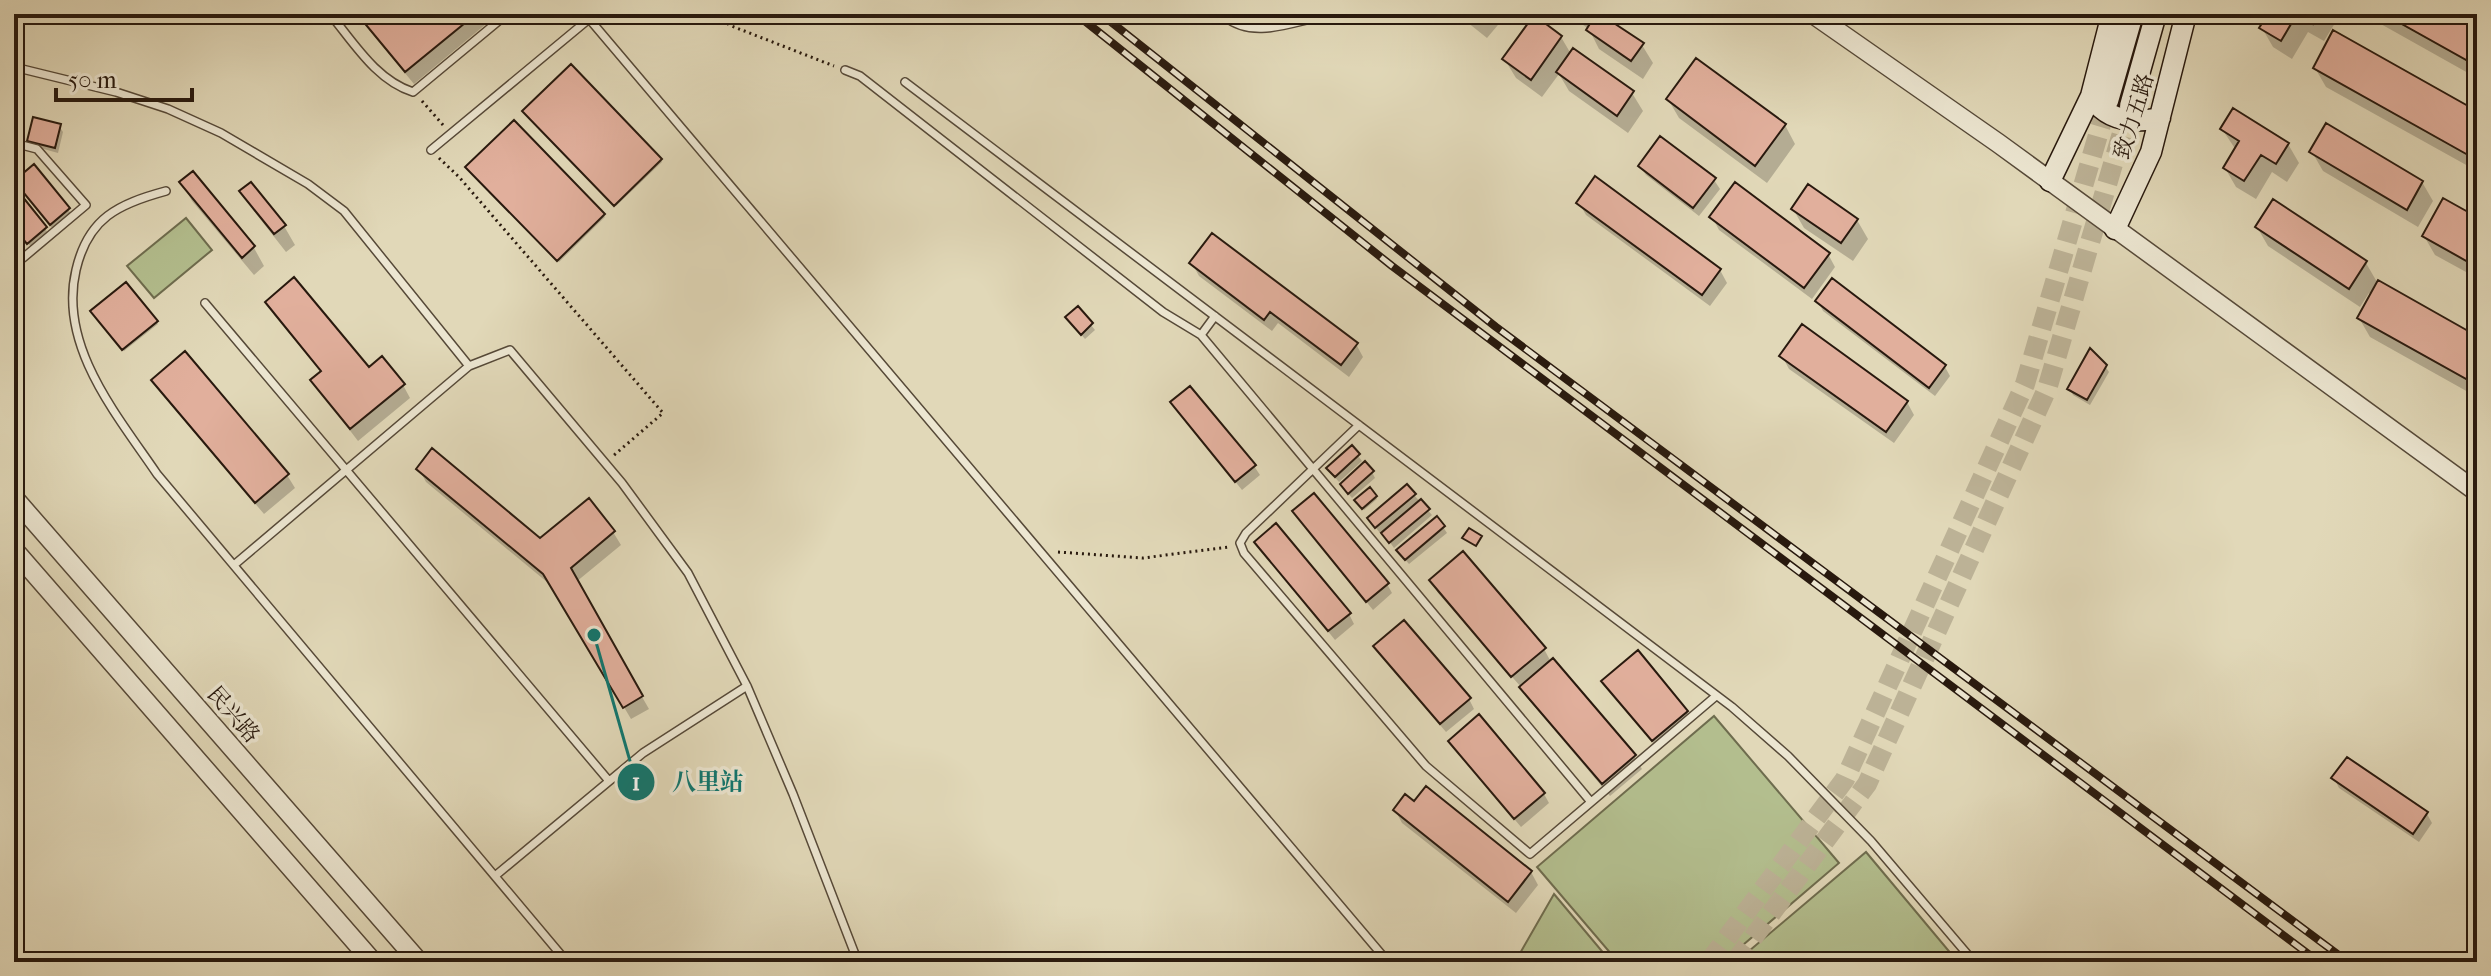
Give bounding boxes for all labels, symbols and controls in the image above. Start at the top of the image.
scale bar [56,52,192,102]
text: 50 m [68,66,117,94]
street label: 致力五路 [2109,70,2159,162]
street label: 民兴路 [202,681,265,748]
callout: 八里站 [616,758,760,806]
text: 1 [632,768,640,796]
text: 八里站 [672,768,744,796]

